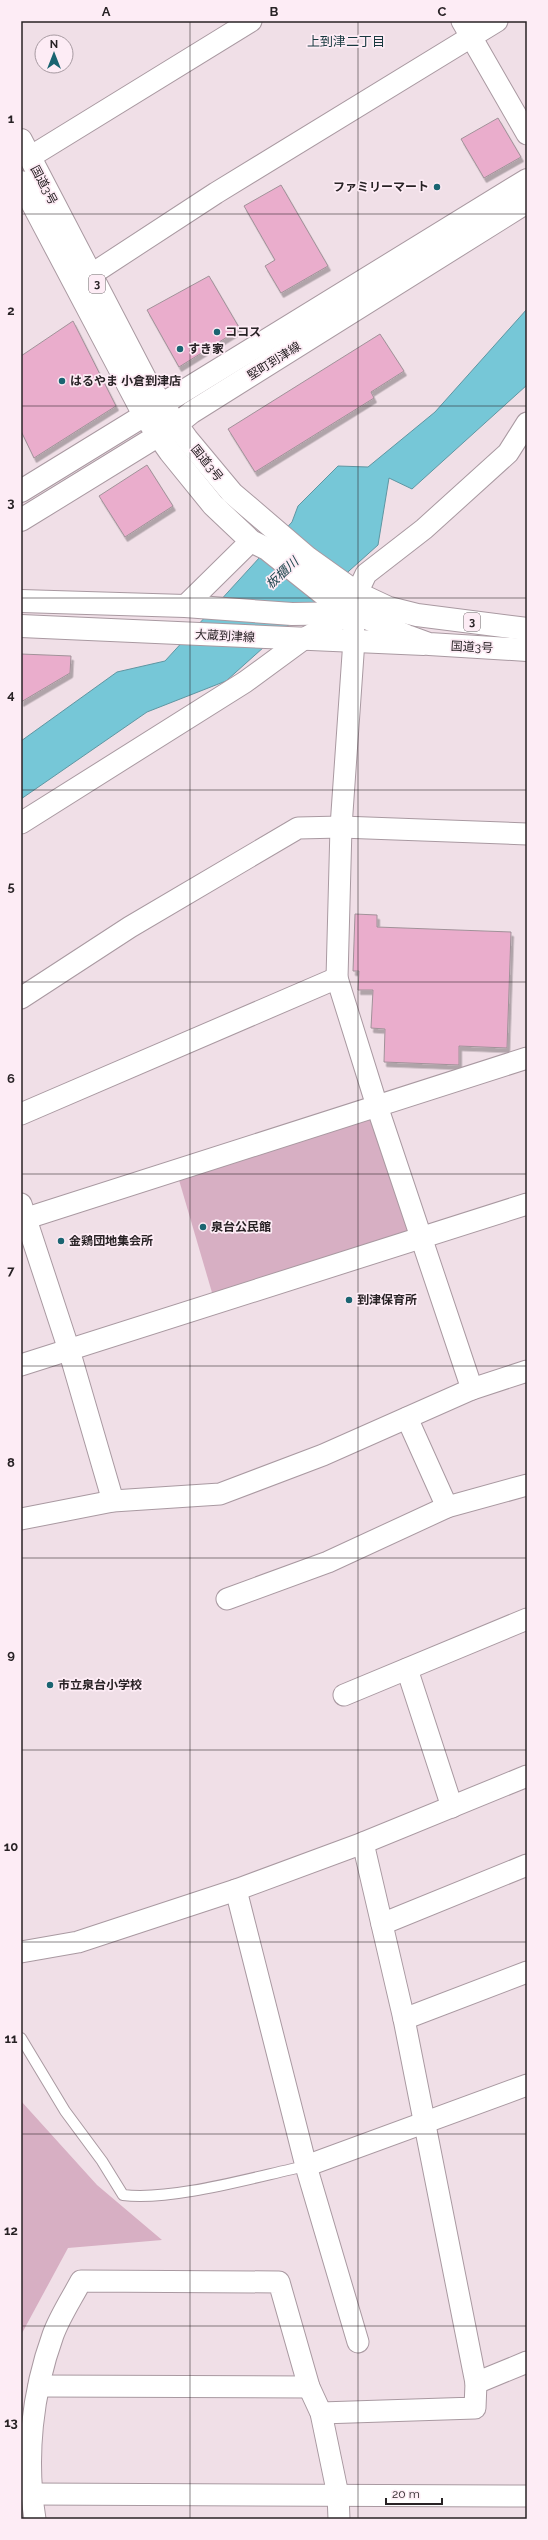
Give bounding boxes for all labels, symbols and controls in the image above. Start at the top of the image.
text: A [102,4,111,19]
text: B [270,4,279,19]
text: C [438,4,447,19]
north arrow [34,34,74,74]
district label: 上到津二丁目 [307,34,385,49]
text: N [50,38,58,51]
text: 1 [8,111,15,126]
street label: 国道3号 [28,163,60,207]
place label: ファミリーマート [333,180,429,194]
marker: ファミリーマート [432,182,442,192]
road number: 3 [89,275,105,293]
text: 2 [7,303,15,318]
place label: ココス [225,325,261,339]
marker: ココス [212,327,222,337]
street label: 堅町到津線 [245,339,303,383]
place label: すき家 [188,342,224,356]
marker: すき家 [175,344,185,354]
place label: はるやま 小倉到津店 [70,374,181,388]
marker: はるやま 小倉到津店 [57,376,67,386]
street label: 国道3号 [188,442,226,484]
text: 3 [7,495,15,510]
water label: 板櫃川 [263,553,303,592]
road number: 3 [464,613,480,631]
street label: 大蔵到津線 [195,627,255,645]
street label: 国道3号 [450,639,494,655]
text: 4 [7,687,15,702]
text: 5 [7,879,15,894]
text: 6 [7,1071,15,1086]
place label: 泉台公民館 [211,1220,271,1234]
marker: 泉台公民館 [198,1222,208,1232]
place label: 金鶏団地集会所 [69,1234,153,1248]
marker: 金鶏団地集会所 [56,1236,66,1246]
text: 7 [7,1263,15,1278]
place label: 到津保育所 [357,1293,417,1307]
marker: 到津保育所 [344,1295,354,1305]
text: 8 [7,1455,15,1470]
text: 9 [7,1647,15,1662]
place label: 市立泉台小学校 [58,1678,142,1692]
marker: 市立泉台小学校 [45,1680,55,1690]
text: 10 [4,1839,18,1854]
text: 11 [5,2031,18,2046]
text: 12 [4,2223,18,2238]
text: 13 [4,2415,18,2430]
scale bar [386,2480,442,2506]
text: 20 m [392,2487,420,2501]

